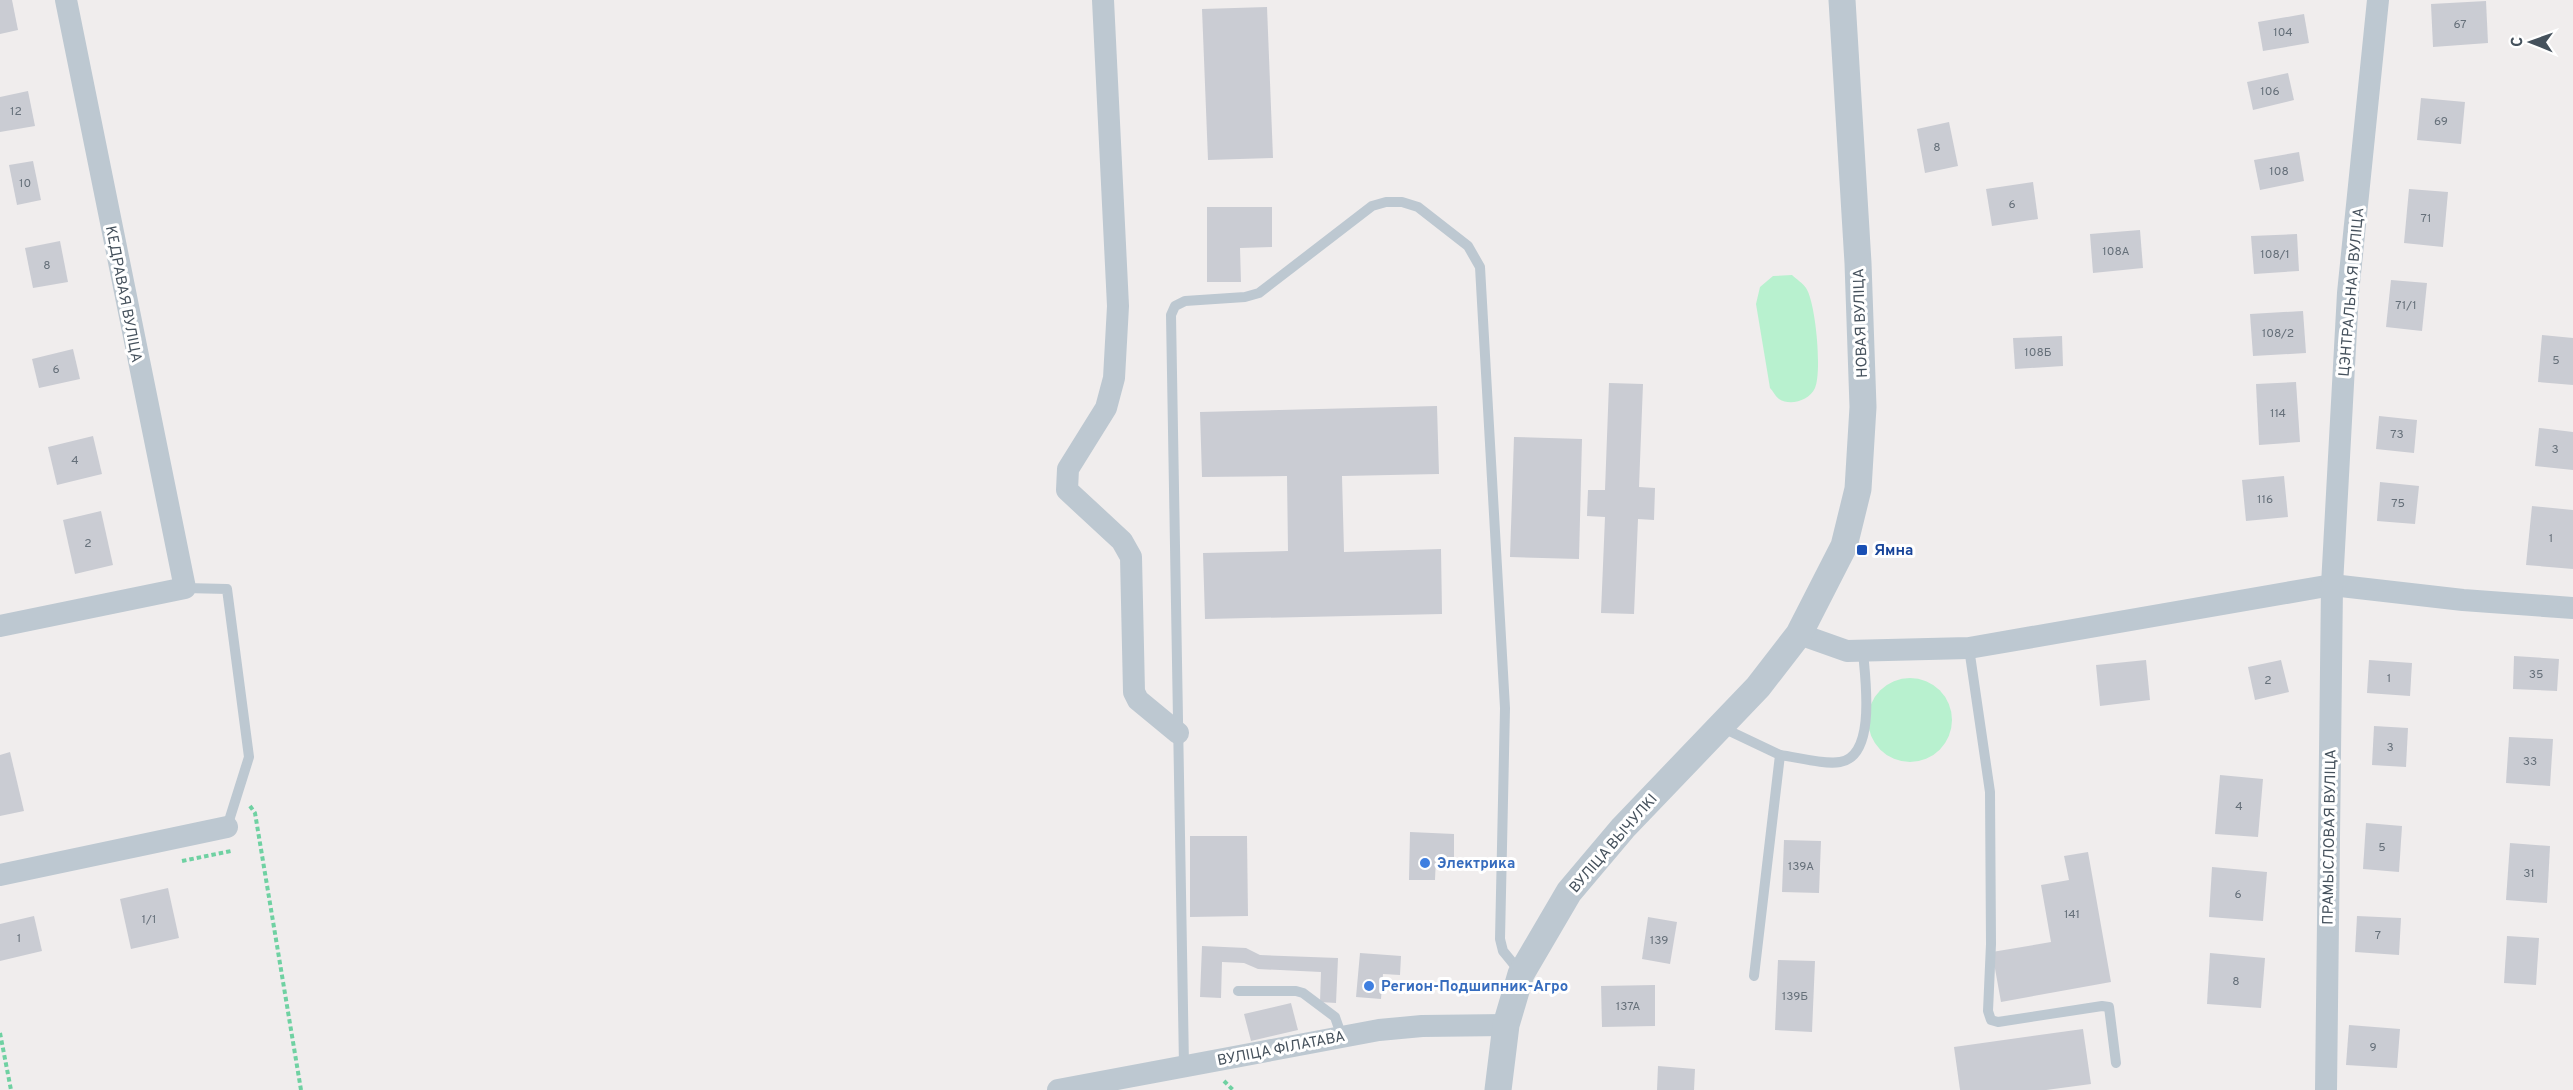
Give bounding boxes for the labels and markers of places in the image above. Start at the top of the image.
place label: Ямна [1874,542,1913,561]
marker: Ямна [1855,543,1869,557]
place label: Электрика [1437,855,1515,874]
marker: Электрика [1418,856,1432,870]
place label: Регион-Подшипник-Агро [1381,978,1568,997]
marker: Регион-Подшипник-Агро [1362,979,1376,993]

